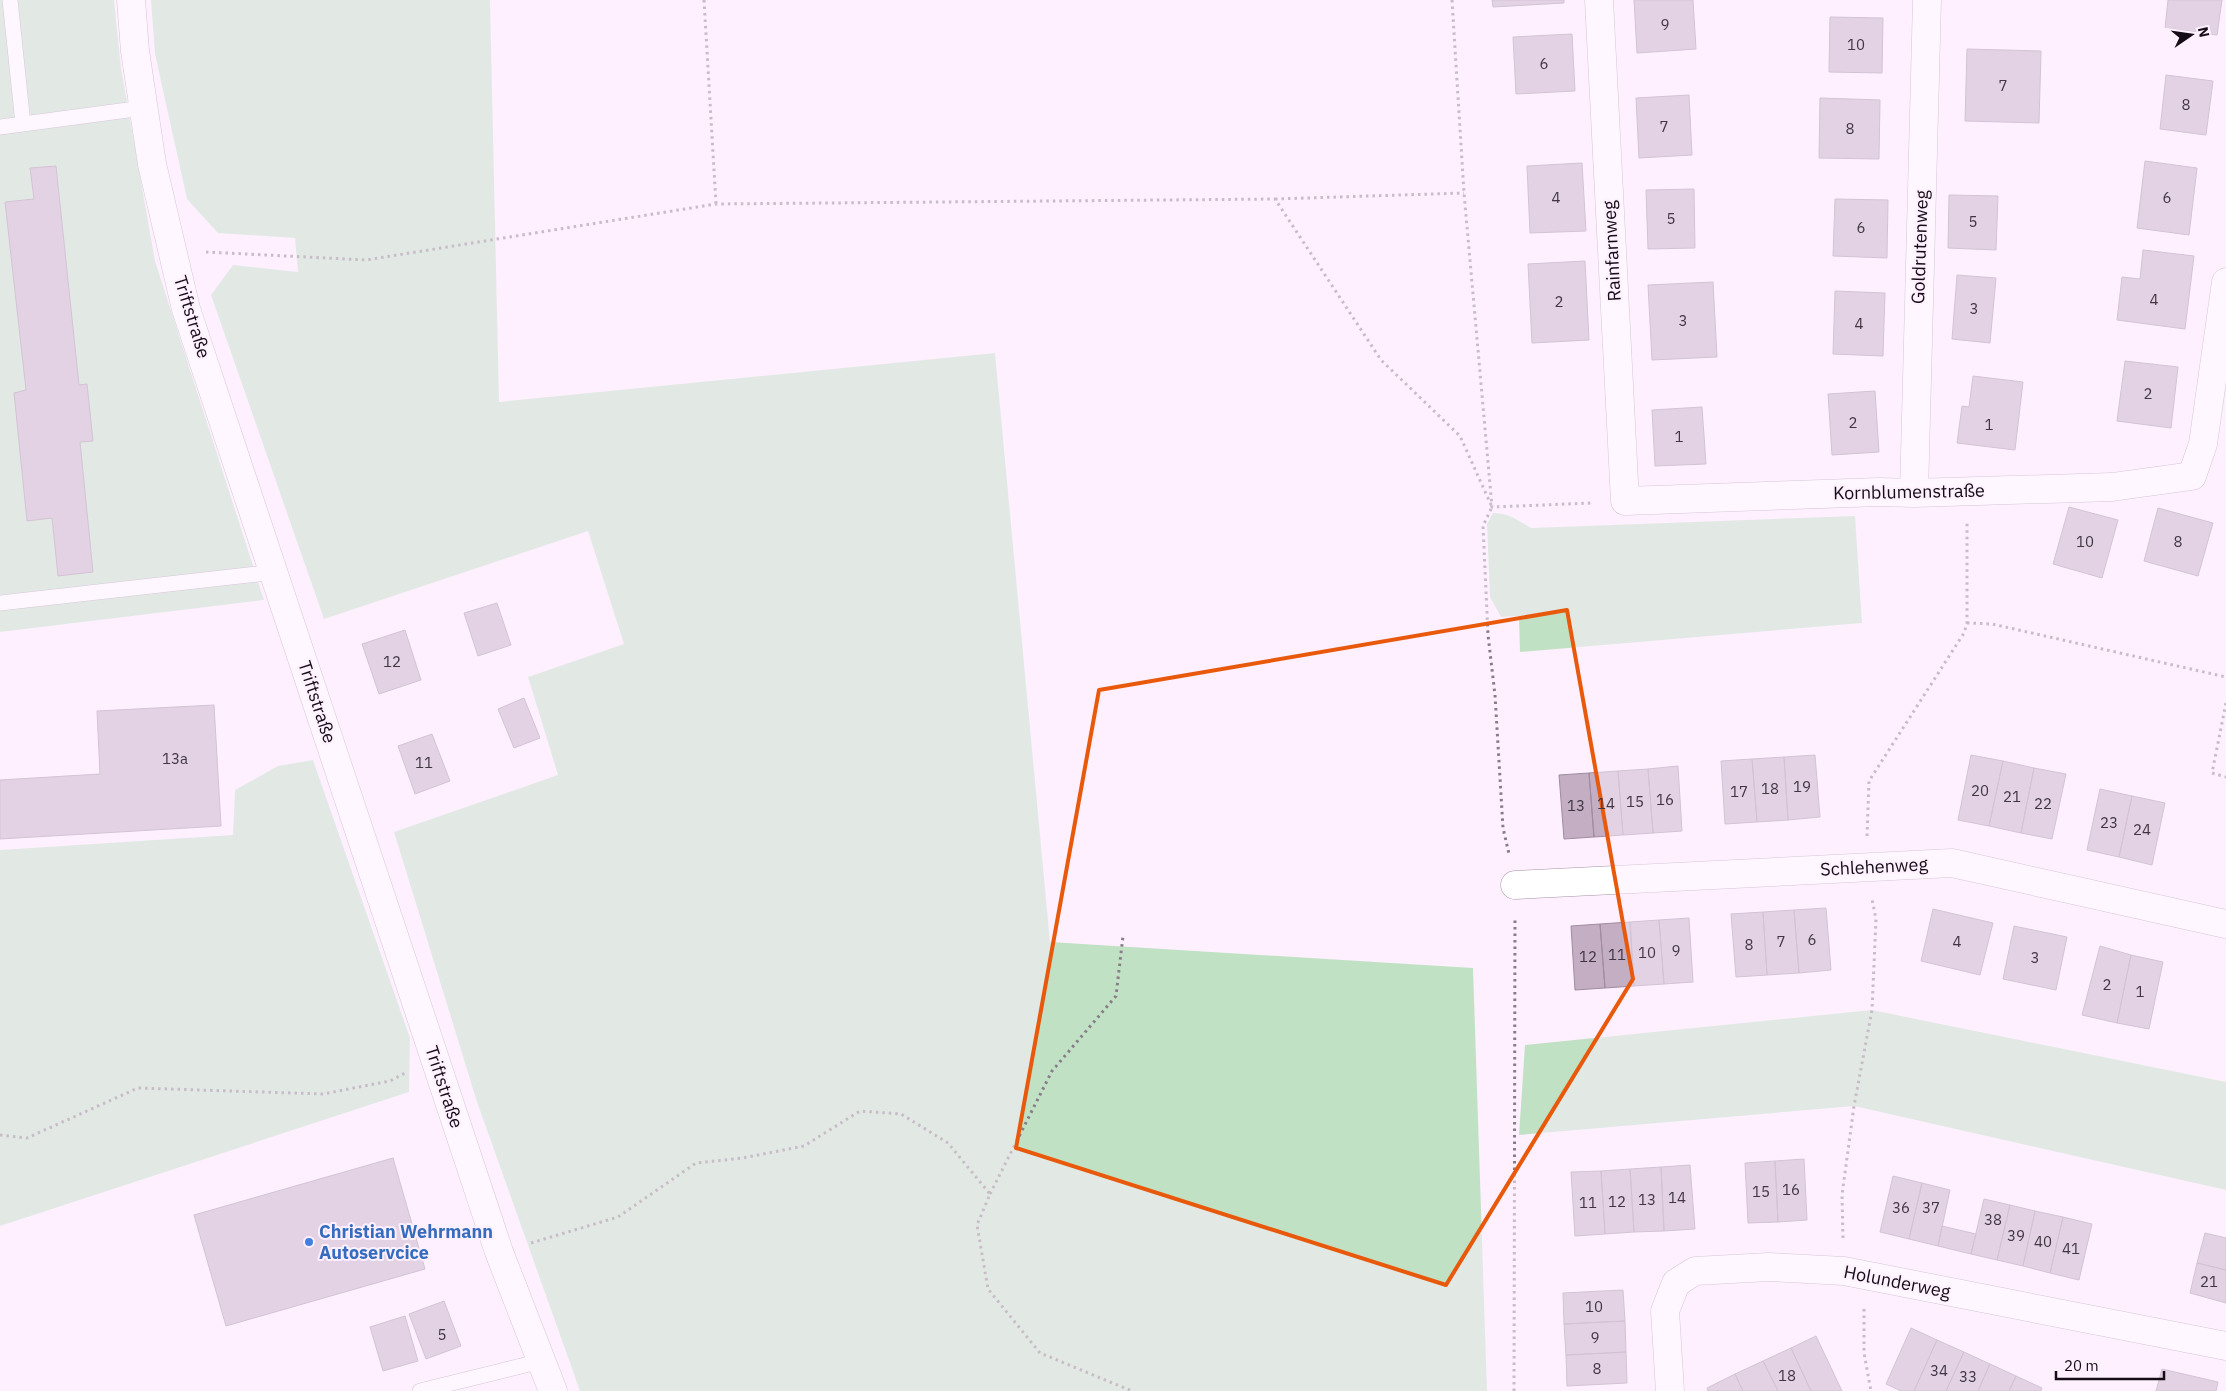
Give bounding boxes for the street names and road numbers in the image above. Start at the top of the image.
street label: Goldrutenweg [1906,189,1933,304]
street label: Rainfarnweg [1597,200,1626,302]
street label: Triftstraße [169,273,216,361]
street label: Kornblumenstraße [1833,479,1985,504]
street label: Triftstraße [293,658,342,746]
street label: Schlehenweg [1820,852,1929,881]
street label: Triftstraße [420,1043,469,1131]
street label: Holunderweg [1842,1260,1953,1303]

